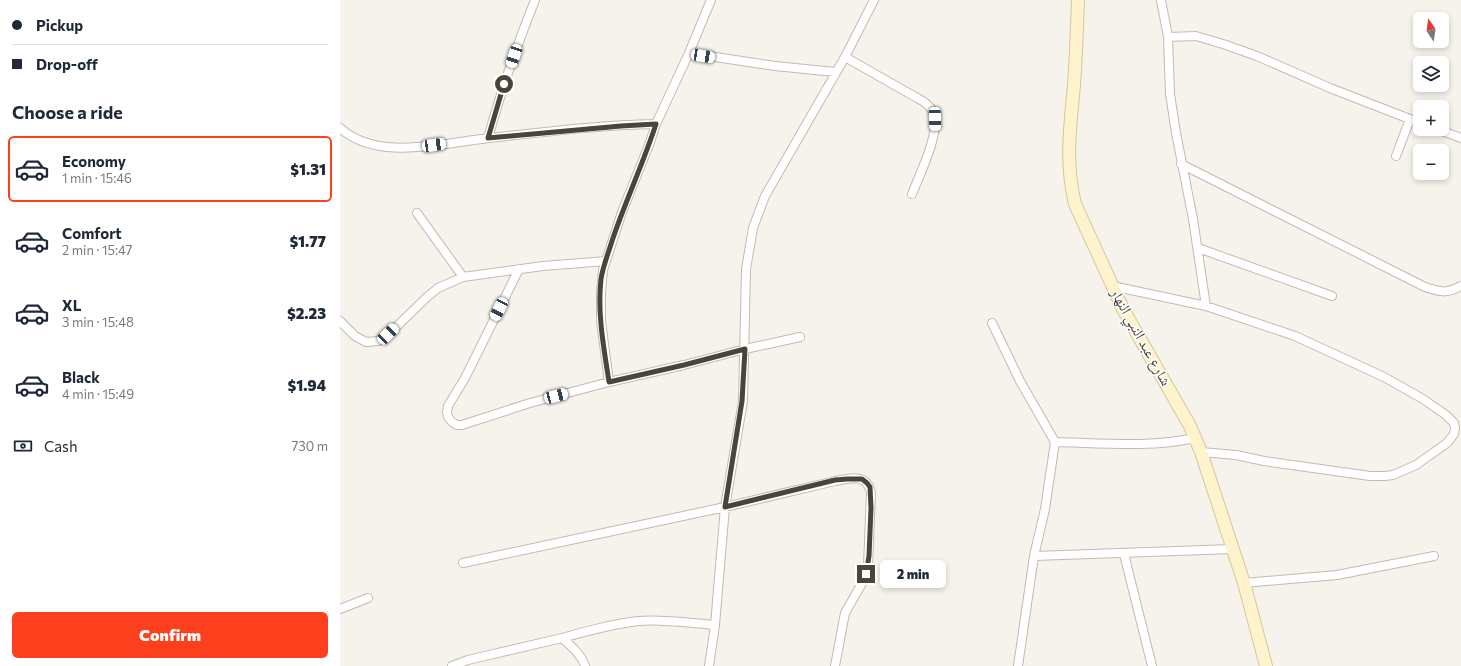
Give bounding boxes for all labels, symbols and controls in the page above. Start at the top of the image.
north arrow [1413,12,1449,48]
map controls [1413,12,1449,180]
text: Pickup [36,16,83,34]
car [504,43,524,69]
car [690,48,716,64]
text: Drop-off [36,55,98,73]
button: layers [1413,56,1449,92]
route start [495,75,513,93]
button: + [1413,100,1449,136]
text: Choose a ride [12,101,123,123]
car [929,107,941,131]
car [421,137,447,153]
button: − [1413,144,1449,180]
icon: car [14,151,50,187]
text: Economy [62,152,126,170]
text: $1.31 [290,160,326,178]
text: 1 min · 15:46 [62,170,132,186]
icon: car [14,223,50,259]
text: Comfort [62,224,122,242]
text: $1.77 [289,232,326,250]
text: 2 min · 15:47 [62,242,132,258]
street label: شارع عبد النبي النهار [1104,284,1176,390]
icon: car [14,295,50,331]
text: XL [62,296,81,314]
car [488,296,510,322]
text: $2.23 [287,304,326,322]
text: 3 min · 15:48 [62,314,134,330]
car [375,321,401,347]
icon: car [14,367,50,403]
text: Black [62,368,100,386]
text: $1.94 [288,376,326,394]
text: 4 min · 15:49 [62,386,134,402]
car [543,387,569,405]
icon: cash [12,435,34,457]
text: Cash [44,437,78,455]
text: 730 m [291,438,328,454]
callout: 2 min [880,560,946,588]
route end [857,565,875,583]
text: 2 min [897,566,929,582]
button: Confirm [12,612,328,658]

